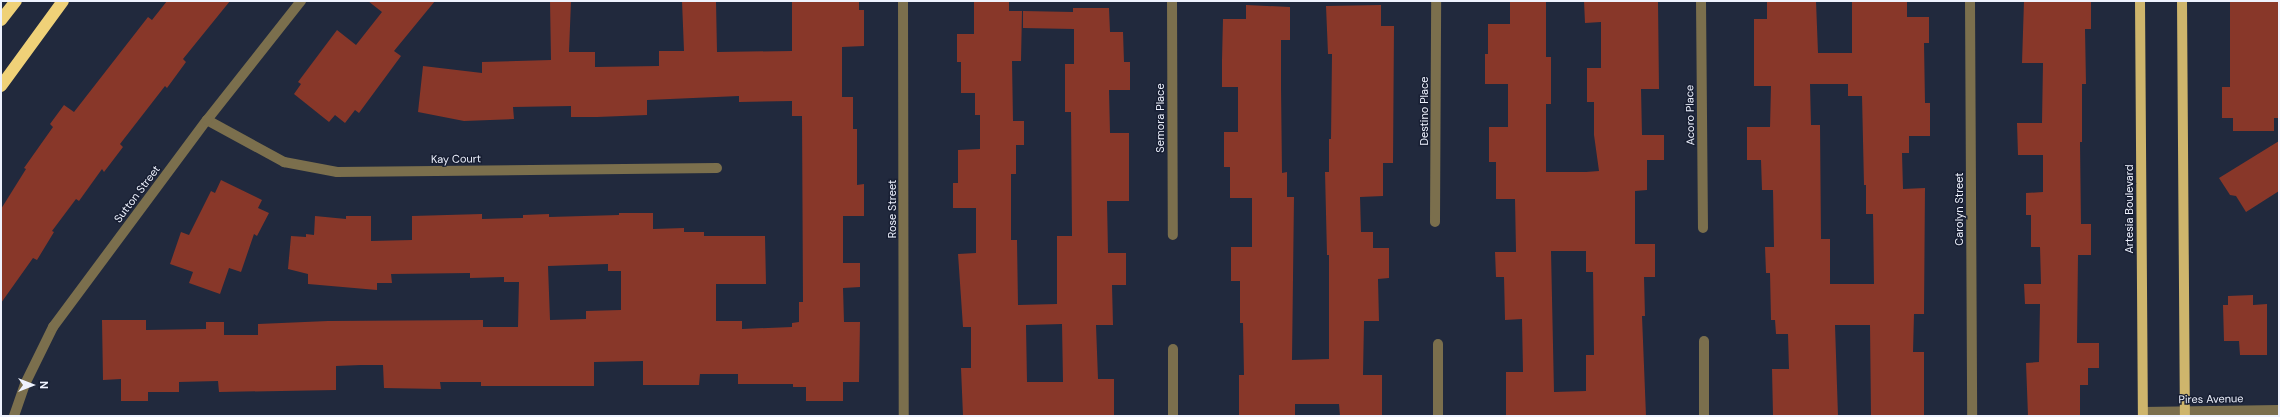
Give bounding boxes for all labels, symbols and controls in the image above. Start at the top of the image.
street label: Destino Place [1417,76,1431,146]
street label: Semora Place [1153,83,1167,153]
street label: Acoro Place [1683,85,1697,145]
street label: Kay Court [431,152,481,166]
street label: Sutton Street [111,163,163,225]
street label: Artesia Boulevard [2122,164,2136,254]
street label: Carolyn Street [1952,172,1966,246]
street label: Rose Street [885,180,899,238]
north arrow [12,365,52,405]
text: N [37,381,51,389]
street label: Pires Avenue [2178,392,2244,406]

